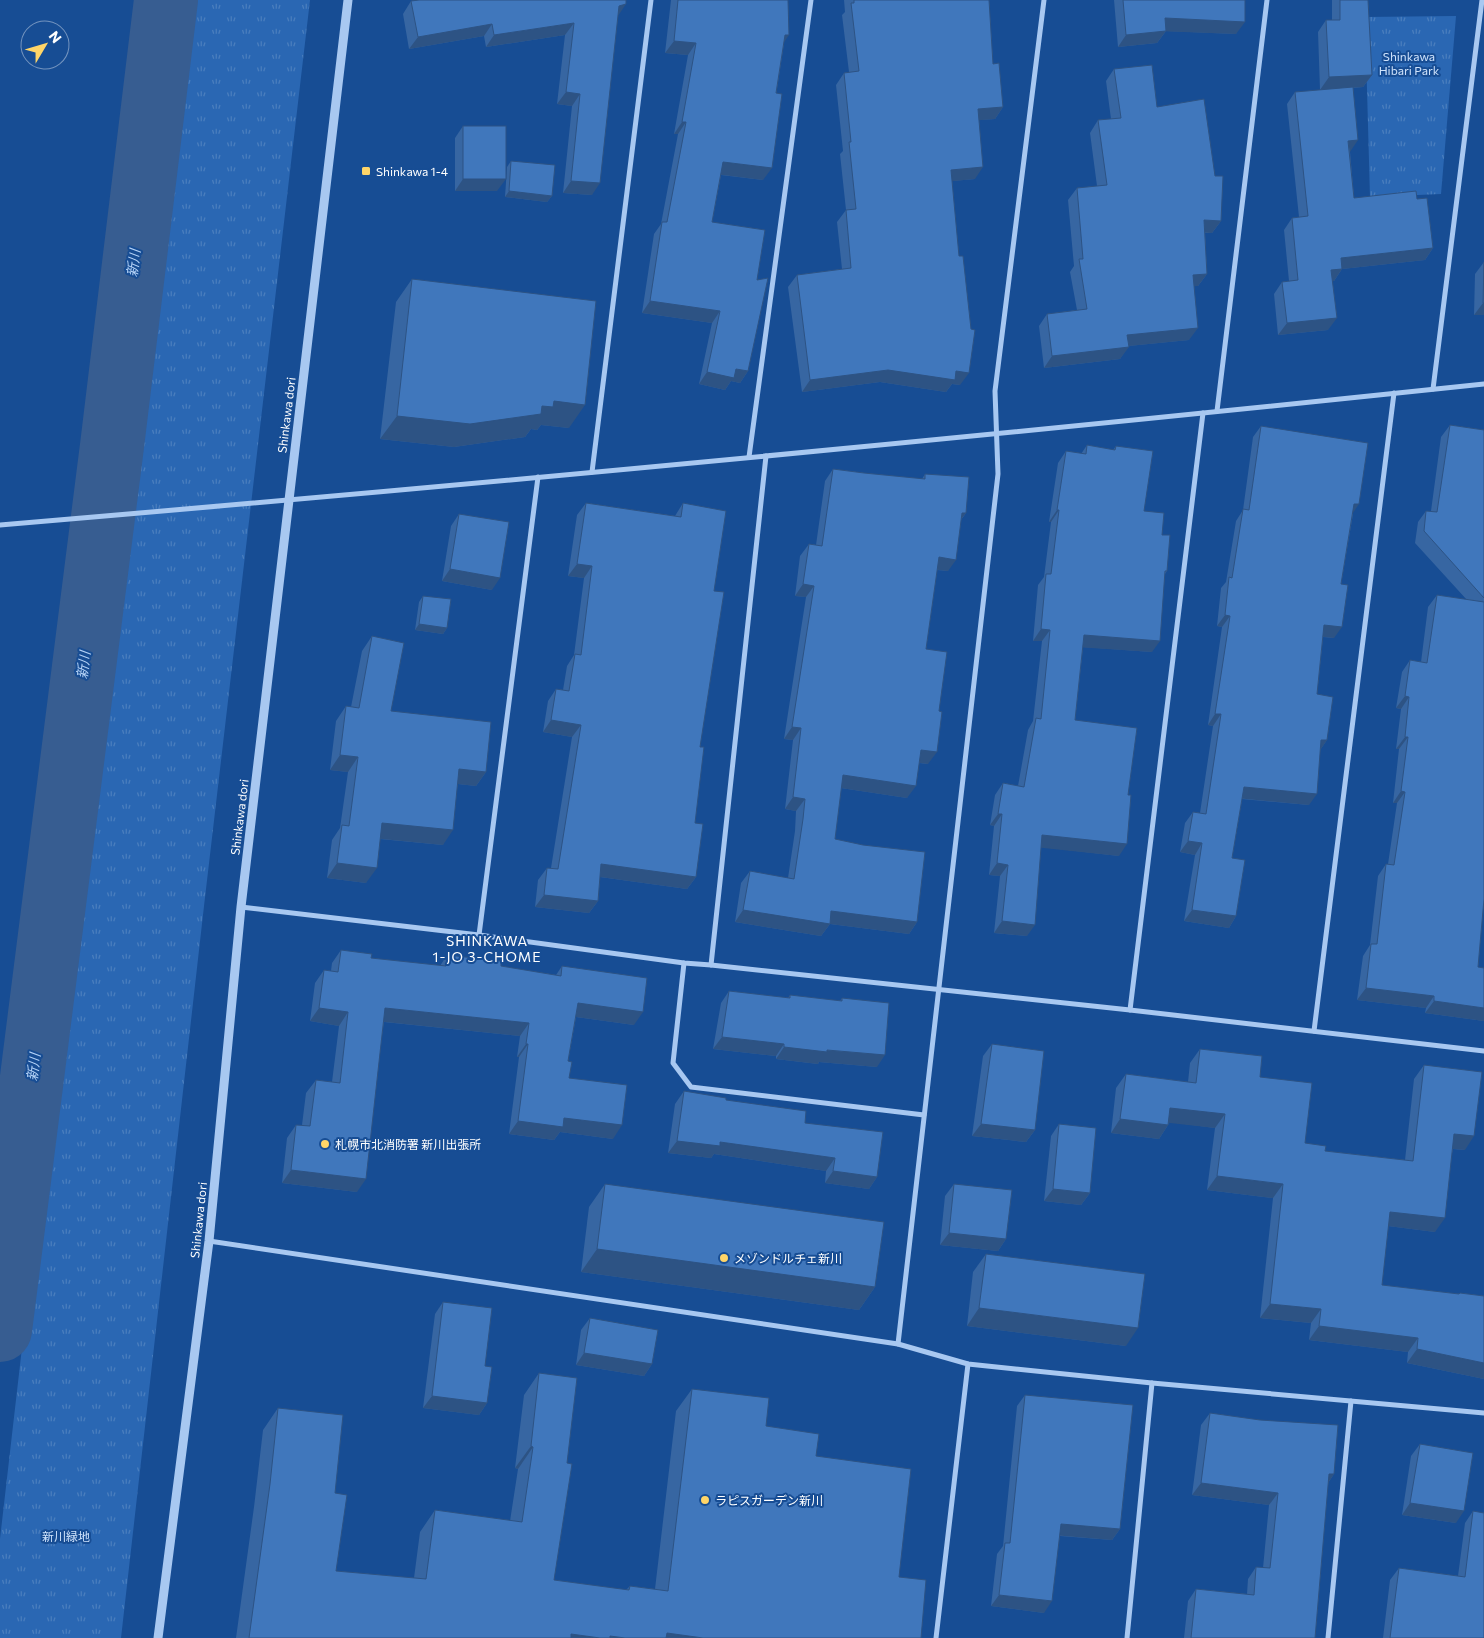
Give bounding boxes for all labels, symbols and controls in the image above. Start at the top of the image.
north arrow [20,20,70,70]
text: N [46,27,66,46]
park label: Shinkawa Hibari Park [1379,49,1440,77]
place label: Shinkawa 1-4 [376,164,448,178]
marker: Shinkawa 1-4 [360,165,372,177]
water label: 新川 [123,246,143,278]
street label: Shinkawa dori [274,376,298,454]
water label: 新川 [73,648,93,680]
street label: Shinkawa dori [227,778,251,856]
district label: SHINKAWA 1-JO 3-CHOME [433,932,541,965]
water label: 新川 [23,1050,43,1082]
place label: 札幌市北消防署 新川出張所 [335,1137,481,1151]
marker: 札幌市北消防署 新川出張所 [319,1138,331,1150]
street label: Shinkawa dori [187,1181,209,1259]
place label: メゾンドルチェ新川 [734,1251,842,1265]
marker: メゾンドルチェ新川 [718,1252,730,1264]
place label: ラピスガーデン新川 [715,1493,823,1507]
marker: ラピスガーデン新川 [699,1494,711,1506]
park label: 新川緑地 [42,1529,90,1543]

